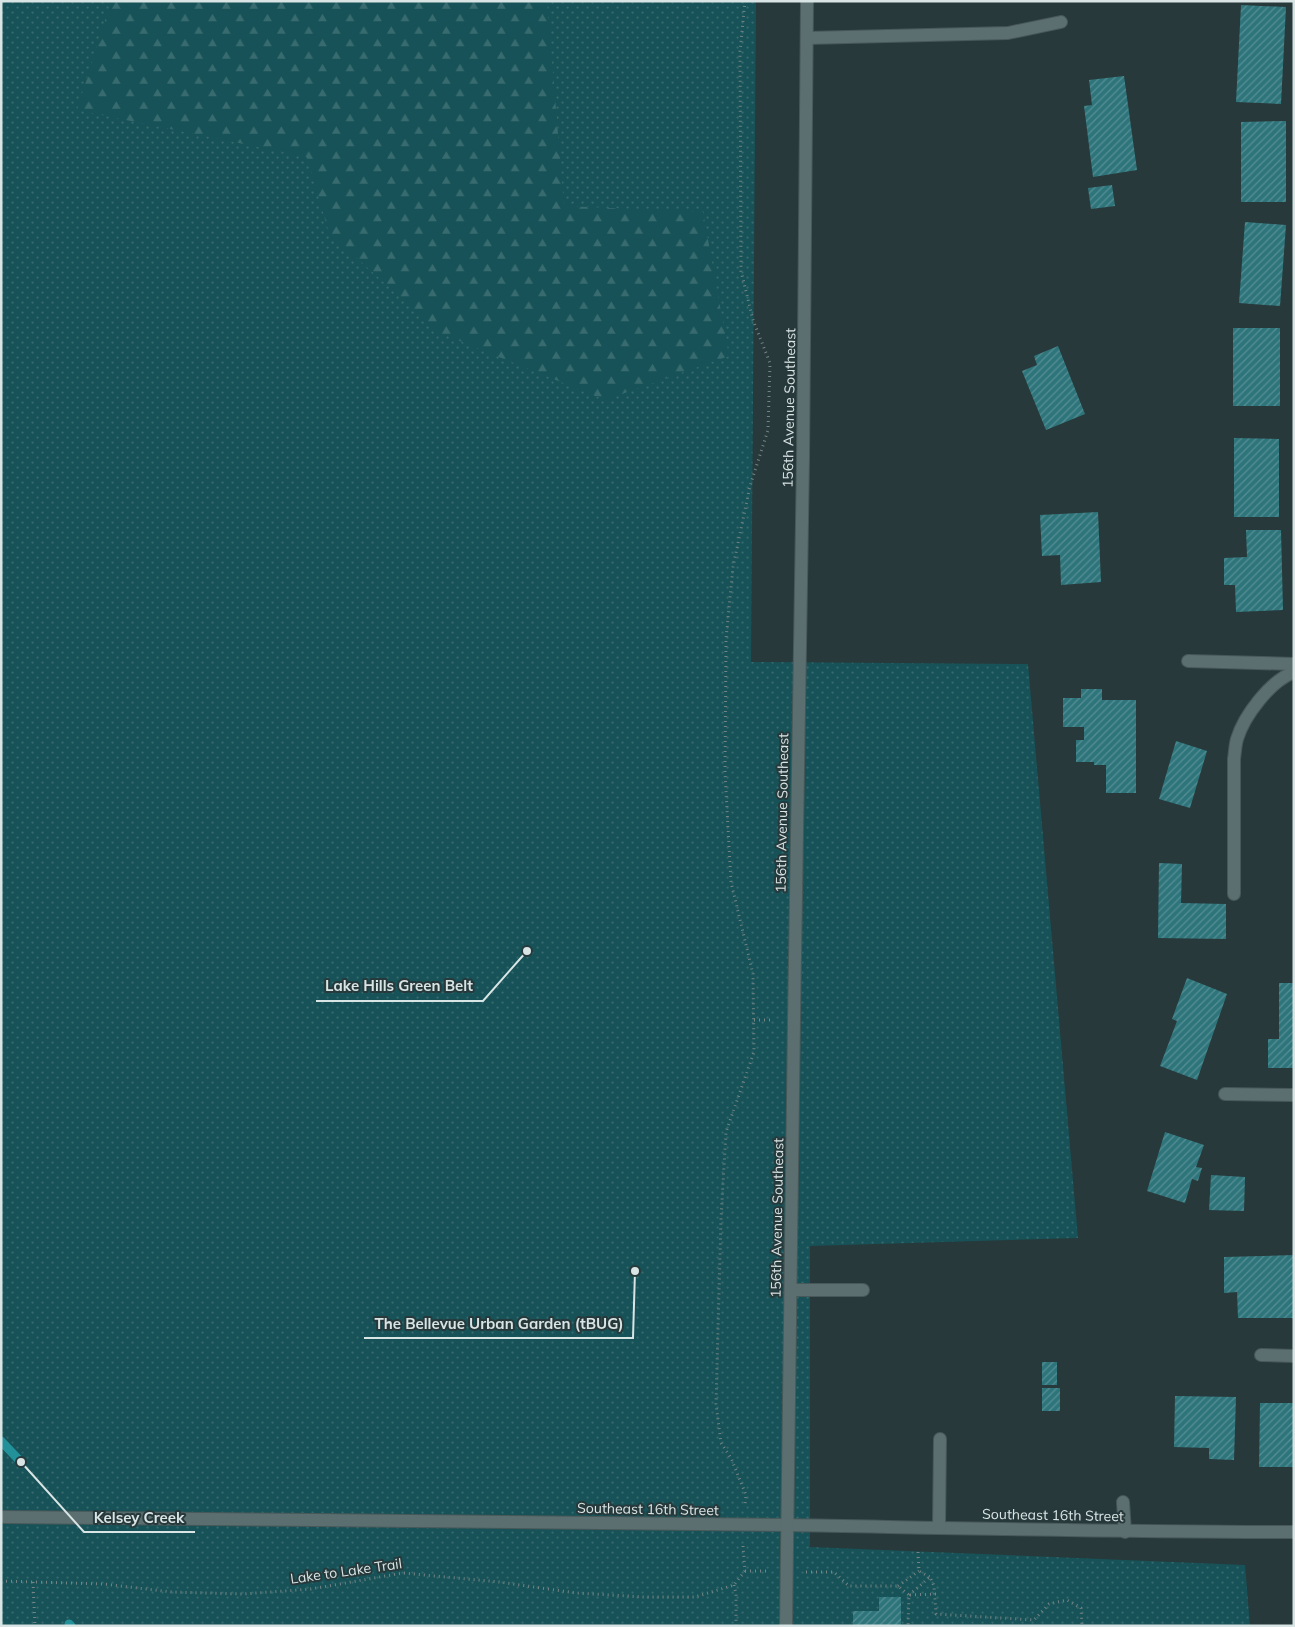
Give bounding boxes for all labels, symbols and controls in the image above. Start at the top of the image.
street label: 156th Avenue Southeast [779,328,799,488]
street label: 156th Avenue Southeast [772,733,792,893]
callout: Lake Hills Green Belt [316,971,483,1001]
text: Lake Hills Green Belt [325,976,473,995]
street label: 156th Avenue Southeast [767,1138,787,1298]
callout: The Bellevue Urban Garden (tBUG) [364,1308,633,1338]
text: The Bellevue Urban Garden (tBUG) [374,1314,624,1333]
street label: Southeast 16th Street [577,1499,719,1519]
callout: Kelsey Creek [84,1502,195,1532]
street label: Southeast 16th Street [982,1505,1124,1525]
text: Kelsey Creek [94,1508,185,1527]
street label: Lake to Lake Trail [289,1554,403,1588]

